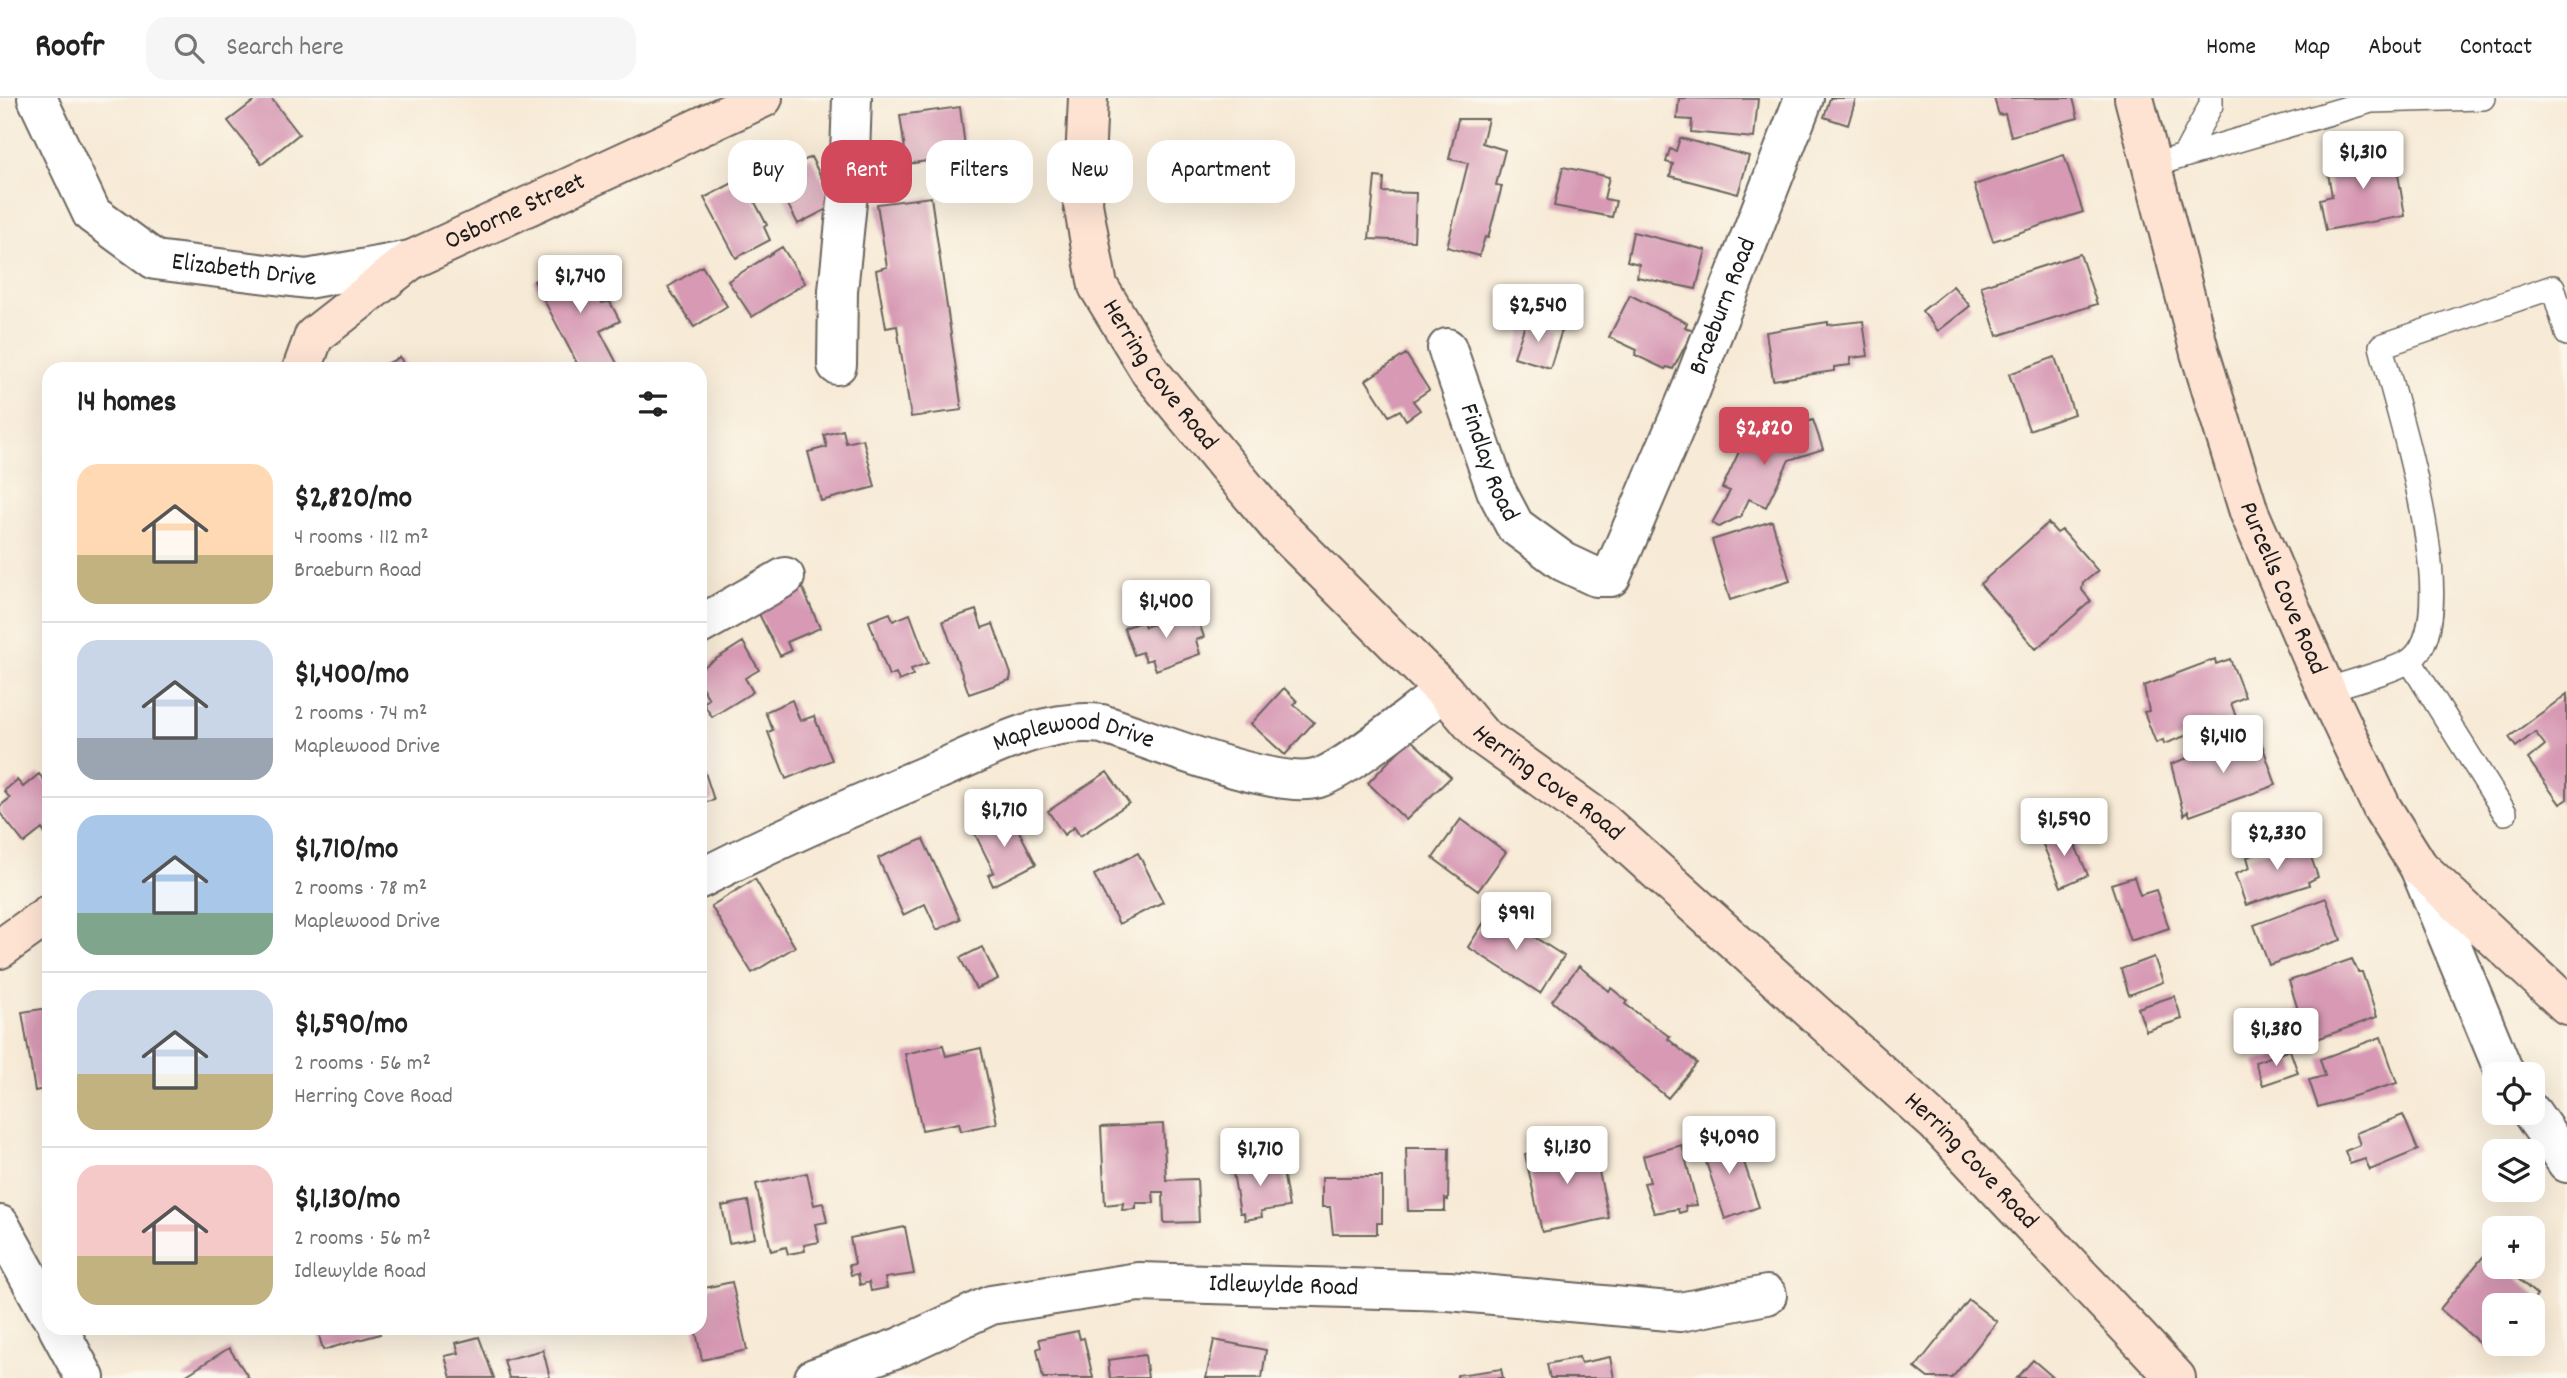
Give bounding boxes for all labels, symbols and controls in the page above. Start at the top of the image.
search box [146,17,636,80]
text: Roofr [35,25,104,72]
icon: search [170,29,208,67]
text: Search here [226,30,344,67]
text: Home [2206,31,2256,65]
text: Map [2294,31,2330,65]
text: About [2368,31,2422,65]
text: Contact [2460,31,2532,65]
pin: $1,310 [2306,132,2420,191]
text: $1,310 [2339,137,2387,170]
chip: Buy [728,140,807,203]
chip: Rent [821,140,912,203]
chip: Filters [926,140,1033,203]
chip: New [1047,140,1133,203]
chip: Apartment [1147,140,1295,203]
street label: Osborne Street [439,164,592,260]
street label: Braeburn Road [1680,232,1767,380]
street label: Elizabeth Drive [170,244,319,298]
pin: $1,740 [523,256,637,315]
text: $1,740 [554,261,606,294]
pin: $2,540 [1481,285,1595,344]
text: $2,540 [1509,290,1567,323]
street label: Herring Cove Road [1092,292,1227,459]
text: 14 homes [77,383,176,426]
icon: filters [634,385,672,423]
street label: Findlay Road [1449,399,1528,529]
pin: $2,820 [1707,408,1821,467]
text: $2,820 [1735,413,1793,446]
text: $2,820/mo [294,479,412,522]
icon: home [133,492,217,576]
street label: Purcells Cove Road [2229,498,2336,681]
text: 4 rooms · 112 m² [294,522,429,555]
text: Braeburn Road [294,555,422,588]
pin: $1,400 [1109,580,1223,640]
text: $1,400 [1138,586,1194,619]
text: $1,400/mo [294,655,409,698]
icon: home [133,668,217,752]
text: 2 rooms · 74 m² [294,698,427,731]
street label: Maplewood Drive [987,704,1159,762]
pin: $1,410 [2166,716,2280,775]
street label: Herring Cove Road [1462,717,1632,851]
text: $1,410 [2199,721,2247,754]
text: Maplewood Drive [294,731,440,764]
pin: $1,710 [947,790,1061,849]
text: $1,710 [980,795,1028,828]
pin: $1,590 [2007,798,2121,858]
text: $1,590 [2037,804,2091,837]
pin: $2,330 [2220,812,2334,872]
text: $2,330 [2247,818,2307,851]
text: $1,710/mo [294,830,398,873]
icon: home [133,843,217,927]
text: 2 rooms · 78 m² [294,873,427,906]
pin: $991 [1475,892,1557,952]
text: $991 [1497,898,1535,931]
text: Maplewood Drive [294,906,440,939]
text: $1,590/mo [294,1005,408,1048]
pin: $1,380 [2219,1009,2333,1068]
text: $1,380 [2249,1014,2303,1047]
icon: home [133,1018,217,1102]
text: 2 rooms · 56 m² [294,1048,431,1081]
map controls [2482,1062,2545,1356]
button: locate [2482,1062,2545,1125]
text: Herring Cove Road [294,1081,453,1114]
street label: Herring Cove Road [1895,1084,2046,1239]
pin: $4,090 [1672,1116,1786,1176]
text: $4,090 [1698,1122,1760,1155]
pin: $1,130 [1510,1126,1624,1186]
pin: $1,710 [1203,1128,1317,1188]
text: $1,130 [1543,1132,1591,1165]
text: $1,710 [1236,1134,1284,1167]
button: layers [2482,1139,2545,1202]
text: $1,130/mo [294,1180,400,1223]
icon: home [133,1193,217,1277]
button: + [2482,1216,2545,1279]
text: 2 rooms · 56 m² [294,1223,431,1256]
text: Idlewylde Road [294,1256,426,1289]
street label: Idlewylde Road [1208,1266,1359,1307]
button: − [2482,1293,2545,1356]

